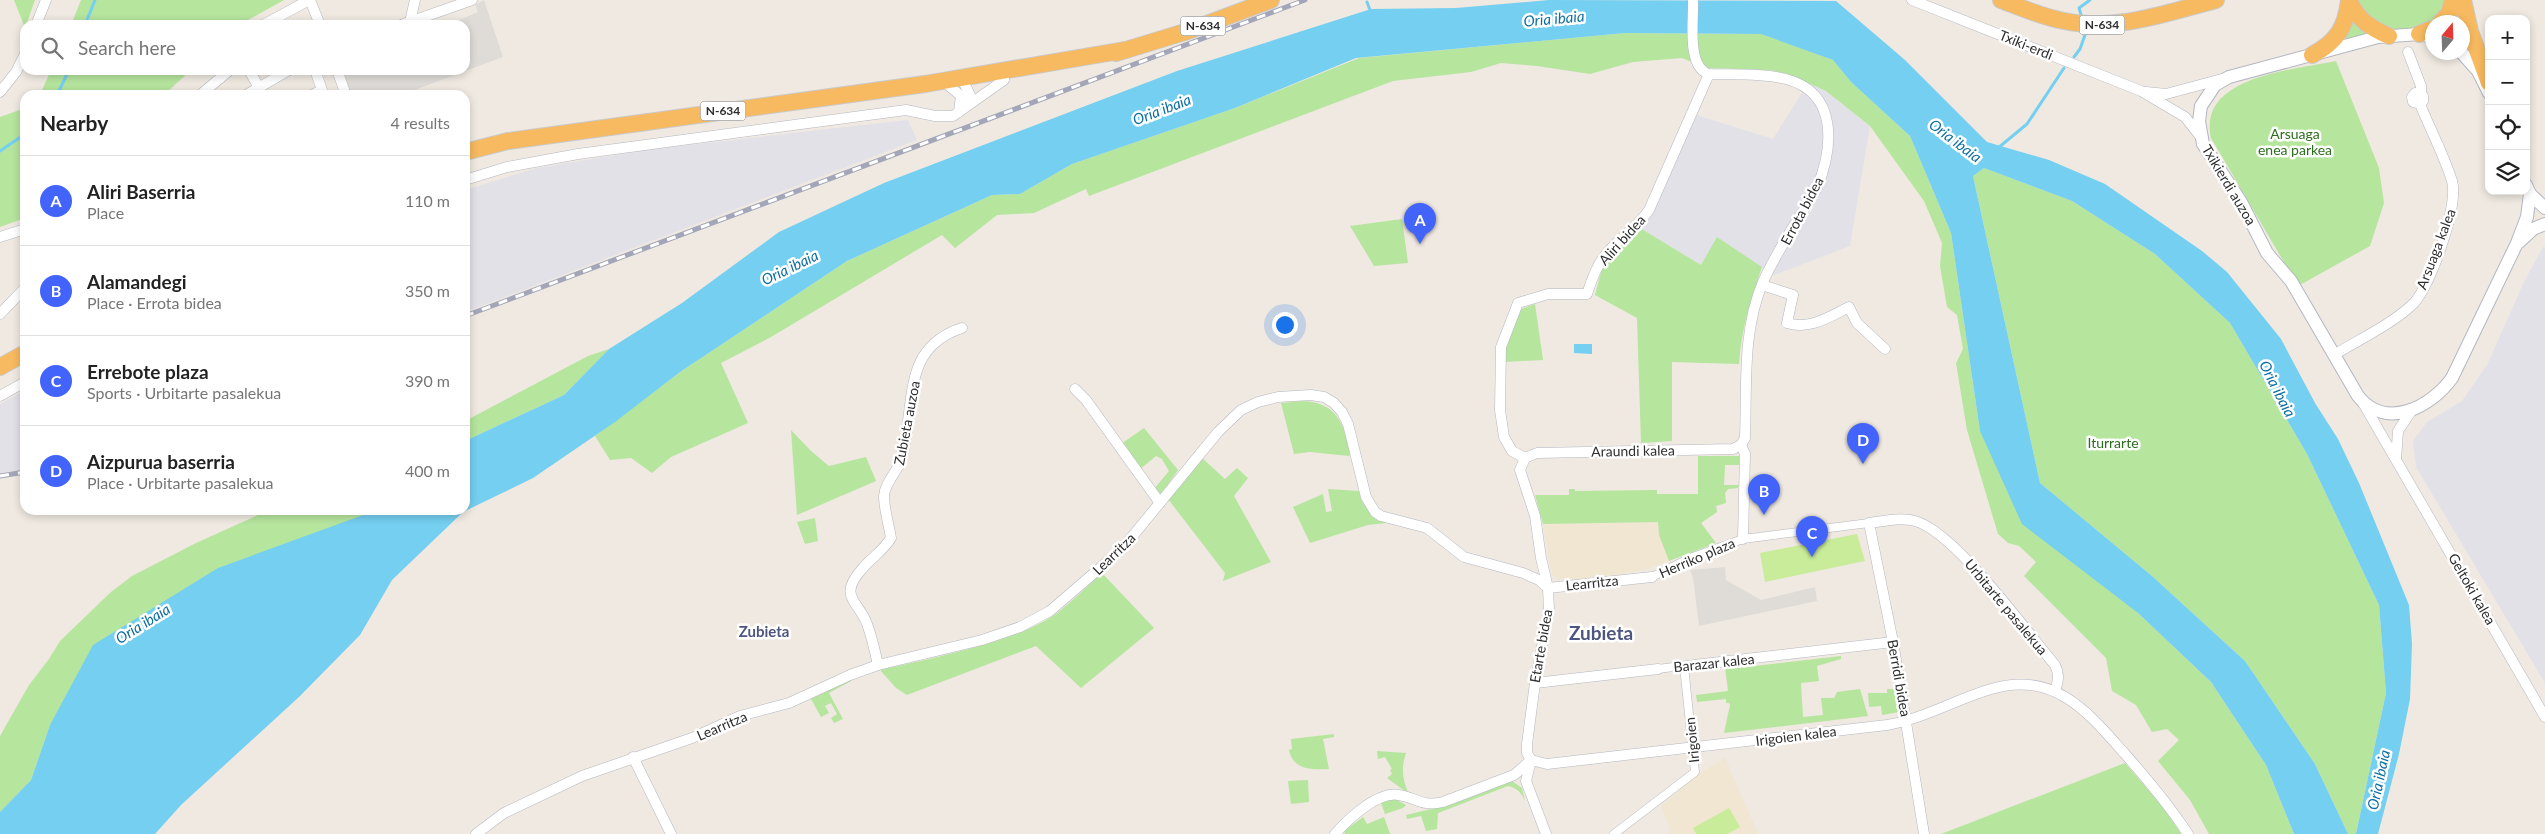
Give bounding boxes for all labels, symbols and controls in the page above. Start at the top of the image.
water label: Oria ibaia [1523,6,1585,30]
north arrow [2425,15,2470,60]
map controls [2485,15,2530,195]
button: + [2485,15,2530,60]
road number: N-634 [1180,16,1226,36]
road number: N-634 [2080,16,2124,34]
search box [20,20,470,75]
street label: Txiki-erdi [1997,26,2056,63]
icon: search [38,34,66,62]
text: Search here [78,36,176,59]
button: − [2485,60,2530,105]
water label: Oria ibaia [1130,90,1194,128]
road number: N-634 [700,102,746,120]
button: locate [2485,105,2530,150]
text: Nearby [40,110,108,135]
text: 4 results [390,113,450,132]
water label: Oria ibaia [1926,115,1986,166]
park label: Arsuaga enea parkea [2258,125,2332,158]
street label: Txikierdi auzoa [2199,141,2260,228]
button: layers [2485,150,2530,195]
street label: Errota bidea [1777,174,1827,248]
text: Aliri Baserria [87,180,195,203]
text: A [50,191,62,210]
text: 110 m [405,191,450,210]
text: Place [87,203,124,222]
pin: A [1404,203,1436,244]
street label: Arsuaga kalea [2412,206,2459,291]
street label: Aliri bidea [1595,211,1649,268]
water label: Oria ibaia [758,246,821,289]
text: Alamandegi [87,270,187,293]
text: B [51,281,61,300]
text: 350 m [405,281,450,300]
text: Place · Errota bidea [87,293,222,312]
your location [1272,312,1298,338]
water label: Oria ibaia [2256,357,2300,420]
text: Errebote plaza [87,360,209,383]
text: C [51,371,61,390]
text: 390 m [405,371,450,390]
street label: Zubieta auzoa [890,379,923,467]
text: Sports · Urbitarte pasalekua [87,383,281,402]
pin: D [1847,423,1879,464]
park label: Iturrarte [2087,434,2139,451]
street label: Araundi kalea [1591,441,1675,460]
text: Aizpurua baserria [87,450,235,473]
text: D [50,461,62,480]
text: 400 m [405,461,450,480]
text: Place · Urbitarte pasalekua [87,473,274,492]
pin: B [1748,474,1780,515]
pin: C [1796,516,1828,557]
street label: Learritza [1089,529,1139,578]
street label: Herriko plaza [1656,534,1737,581]
street label: Geltoki kalea [2445,550,2500,627]
street label: Urbitarte pasalekua [1961,555,2051,658]
street label: Learritza [1565,571,1619,594]
water label: Oria ibaia [112,599,173,647]
street label: Etarte bidea [1526,608,1555,684]
district label: Zubieta [1569,621,1633,644]
district label: Zubieta [739,622,789,640]
street label: Berridi bidea [1884,638,1915,718]
street label: Barazar kalea [1673,650,1755,675]
street label: Learritza [694,707,750,744]
street label: Irigoien [1681,716,1702,764]
street label: Irigoien kalea [1755,722,1837,749]
water label: Oria ibaia [2363,748,2393,811]

